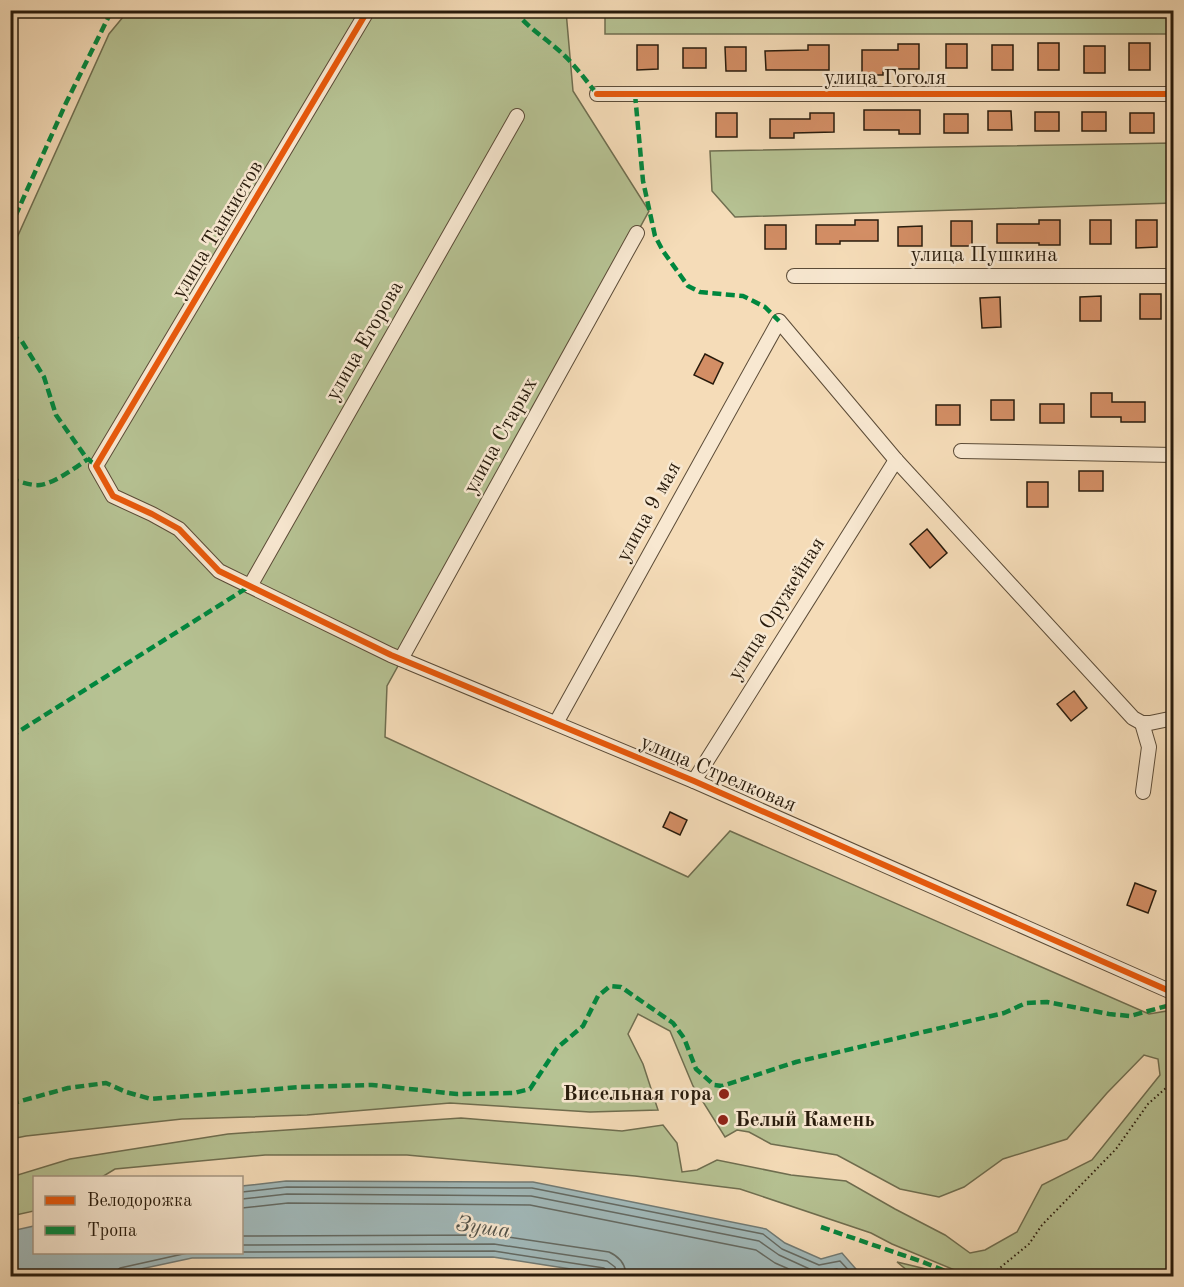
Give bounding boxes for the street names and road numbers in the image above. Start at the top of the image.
street label: улица Гоголя [824,68,946,89]
street label: улица Танкистов [169,157,267,303]
street label: улица Пушкина [911,245,1058,266]
street label: улица Егорова [322,278,408,404]
street label: улица Старых [460,374,542,498]
street label: улица 9 мая [613,458,685,566]
street label: улица Оружейная [725,534,829,684]
street label: улица Стрелковая [637,732,799,816]

